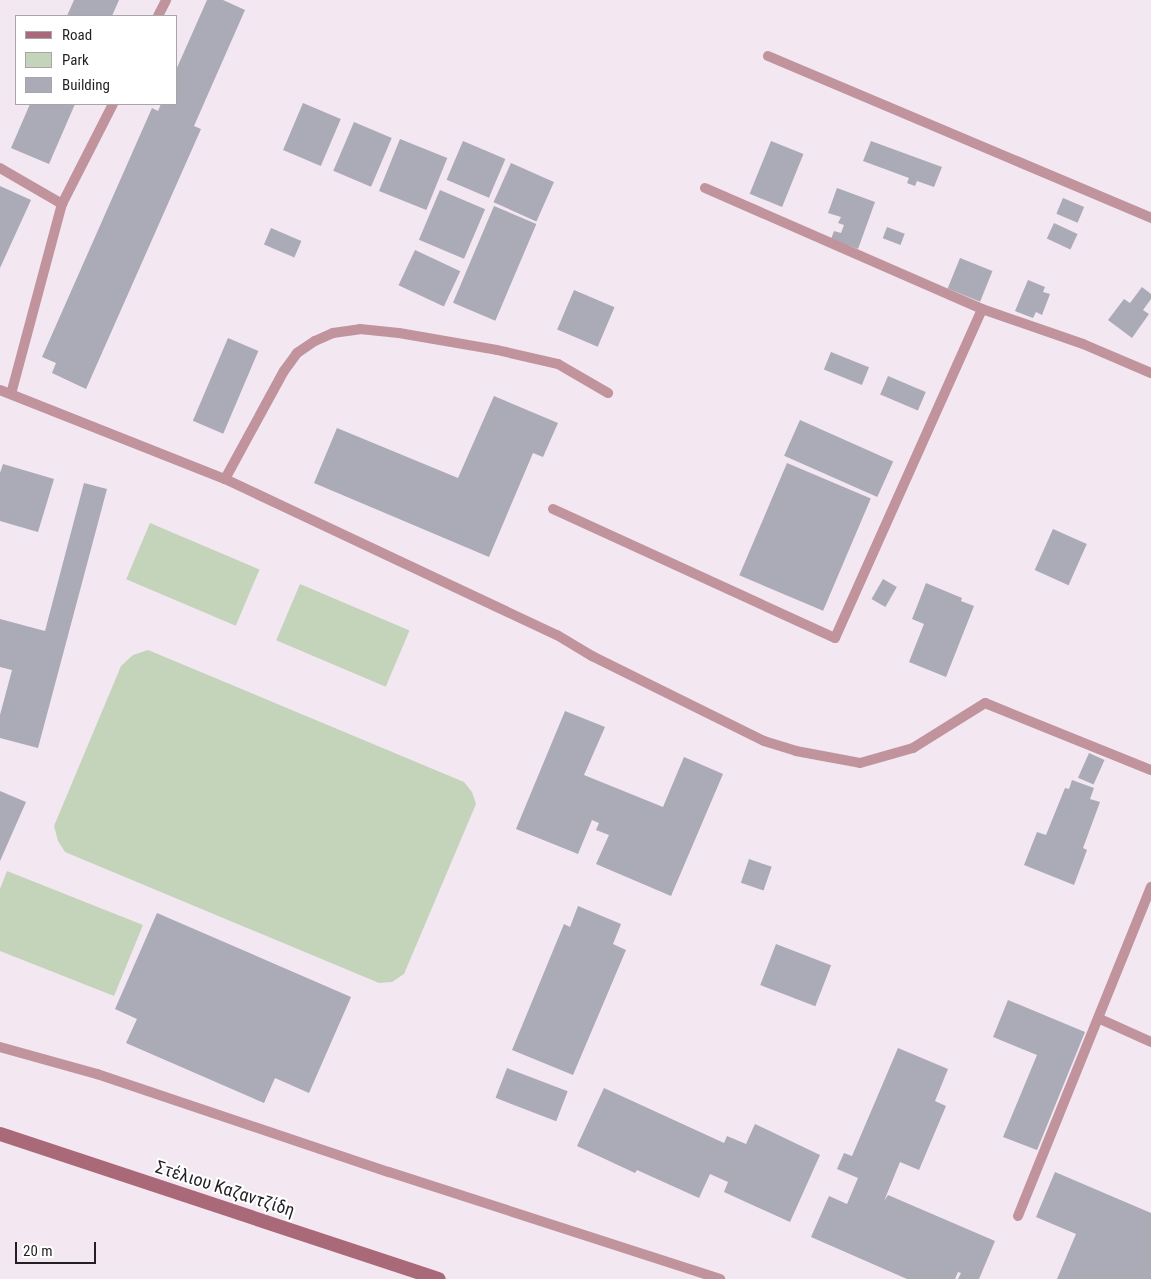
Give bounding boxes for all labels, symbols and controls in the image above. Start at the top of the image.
legend [15,15,178,105]
text: Road [62,26,92,44]
text: Park [62,51,89,69]
text: Building [62,76,110,94]
street label: Στέλιου Καζαντζίδη [153,1156,297,1222]
scale bar [18,1232,99,1264]
text: 20 m [23,1242,53,1260]

